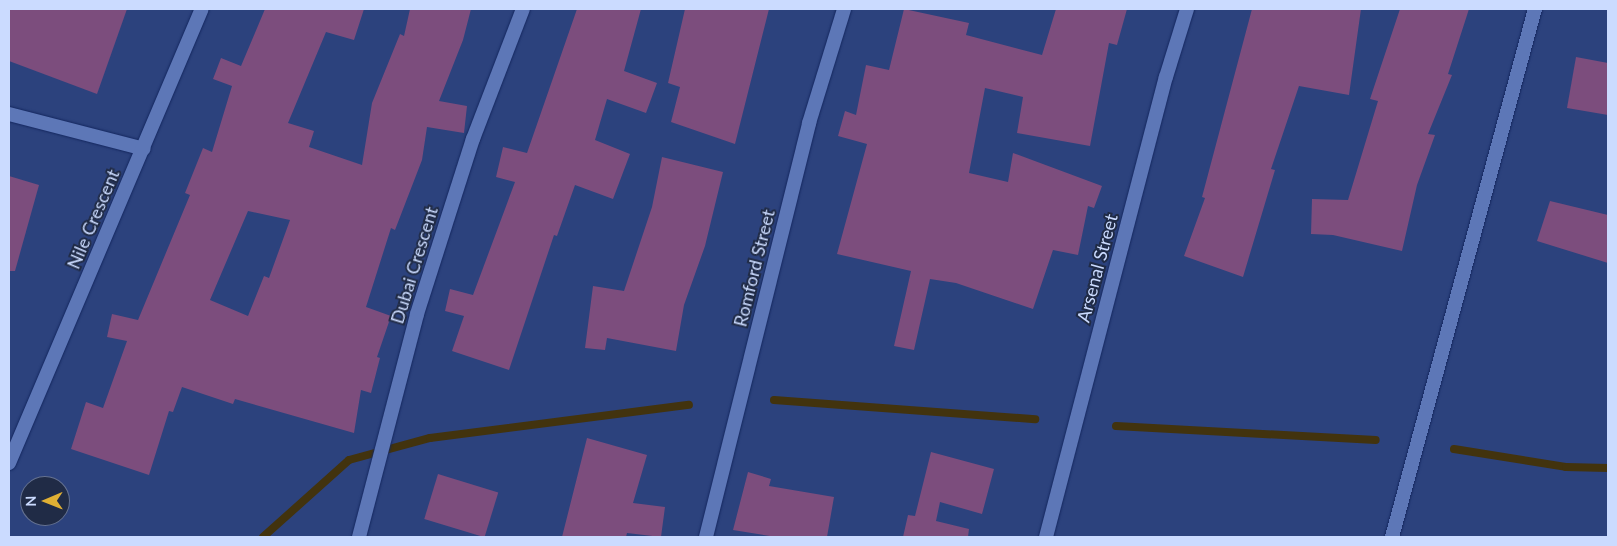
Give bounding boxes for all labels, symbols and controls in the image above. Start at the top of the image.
street label: Nile Crescent [62,166,124,272]
street label: Dubai Crescent [386,204,442,326]
street label: Romford Street [729,207,779,329]
street label: Arsenal Street [1072,212,1122,324]
north arrow [20,476,70,526]
text: N [22,496,39,507]

